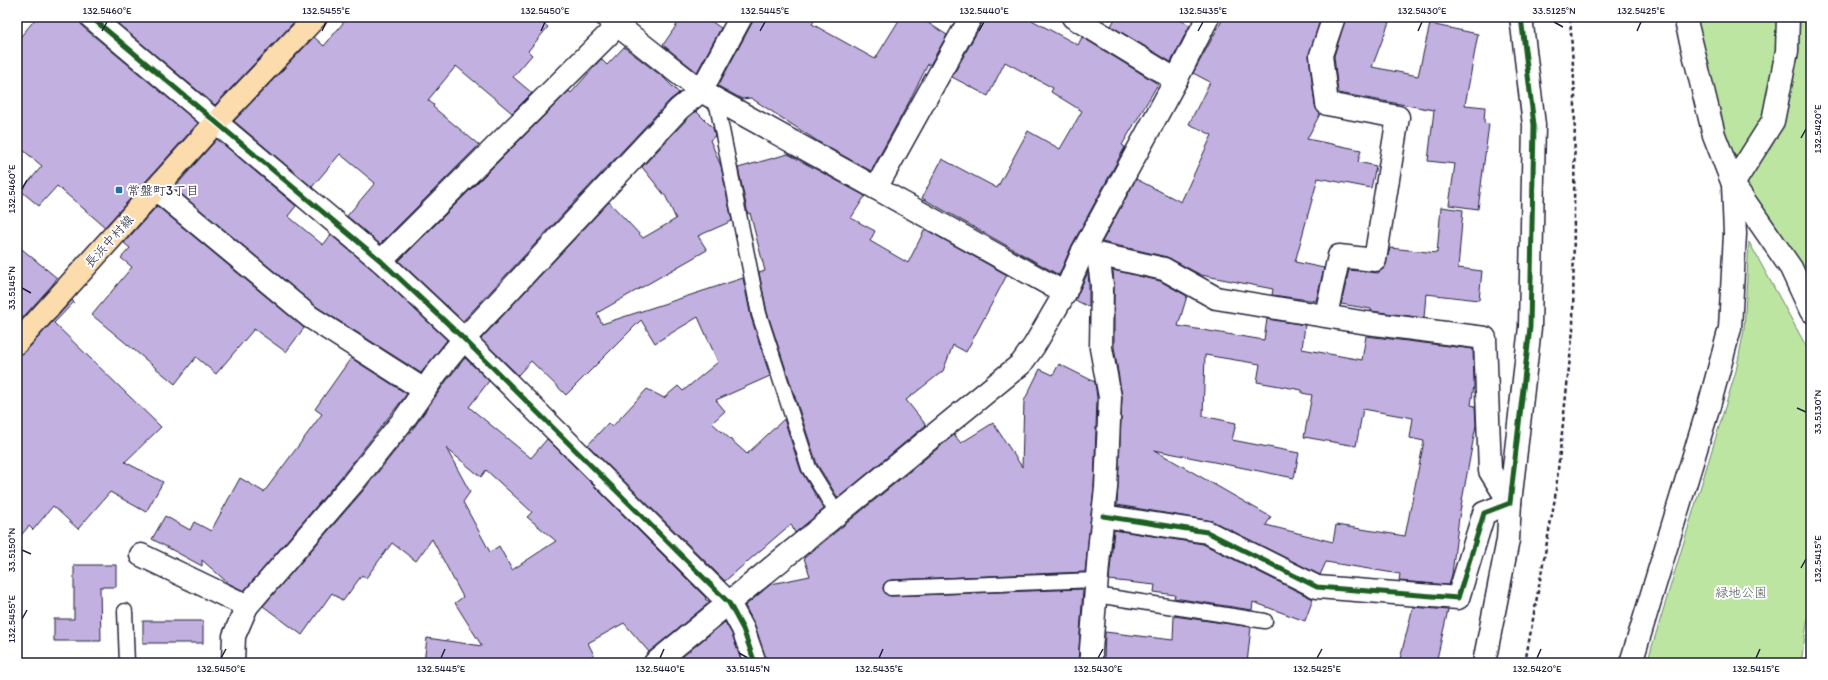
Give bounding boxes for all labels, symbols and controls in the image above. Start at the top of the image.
text: 132.5460°E [83,4,132,17]
text: 132.5455°E [302,4,350,17]
text: 132.5450°E [521,4,570,17]
text: 132.5445°E [741,4,790,17]
text: 132.5440°E [959,4,1009,17]
text: 132.5435°E [1179,4,1228,17]
text: 132.5430°E [1397,4,1447,17]
text: 33.5125°N [1532,4,1576,17]
text: 132.5425°E [1617,4,1665,17]
text: 132.5420°E [1811,104,1824,153]
text: 132.5460°E [5,164,18,214]
place label: 常盤町3丁目 [127,183,199,198]
marker: 常盤町3丁目 [114,185,124,195]
street label: 長浜中村線 [82,211,137,270]
text: 33.5145°N [5,266,18,310]
text: 33.5130°N [1811,389,1824,434]
text: 33.5150°N [5,528,18,572]
text: 132.5415°E [1811,535,1824,583]
park label: 緑地公園 [1715,585,1767,600]
text: 132.5455°E [5,595,18,643]
text: 132.5450°E [197,662,246,675]
text: 132.5445°E [417,662,466,675]
text: 132.5440°E [635,662,685,675]
text: 33.5145°N [726,662,770,675]
text: 132.5435°E [855,662,904,675]
text: 132.5430°E [1073,662,1123,675]
text: 132.5425°E [1293,662,1341,675]
text: 132.5420°E [1513,662,1562,675]
text: 132.5415°E [1732,662,1780,675]

